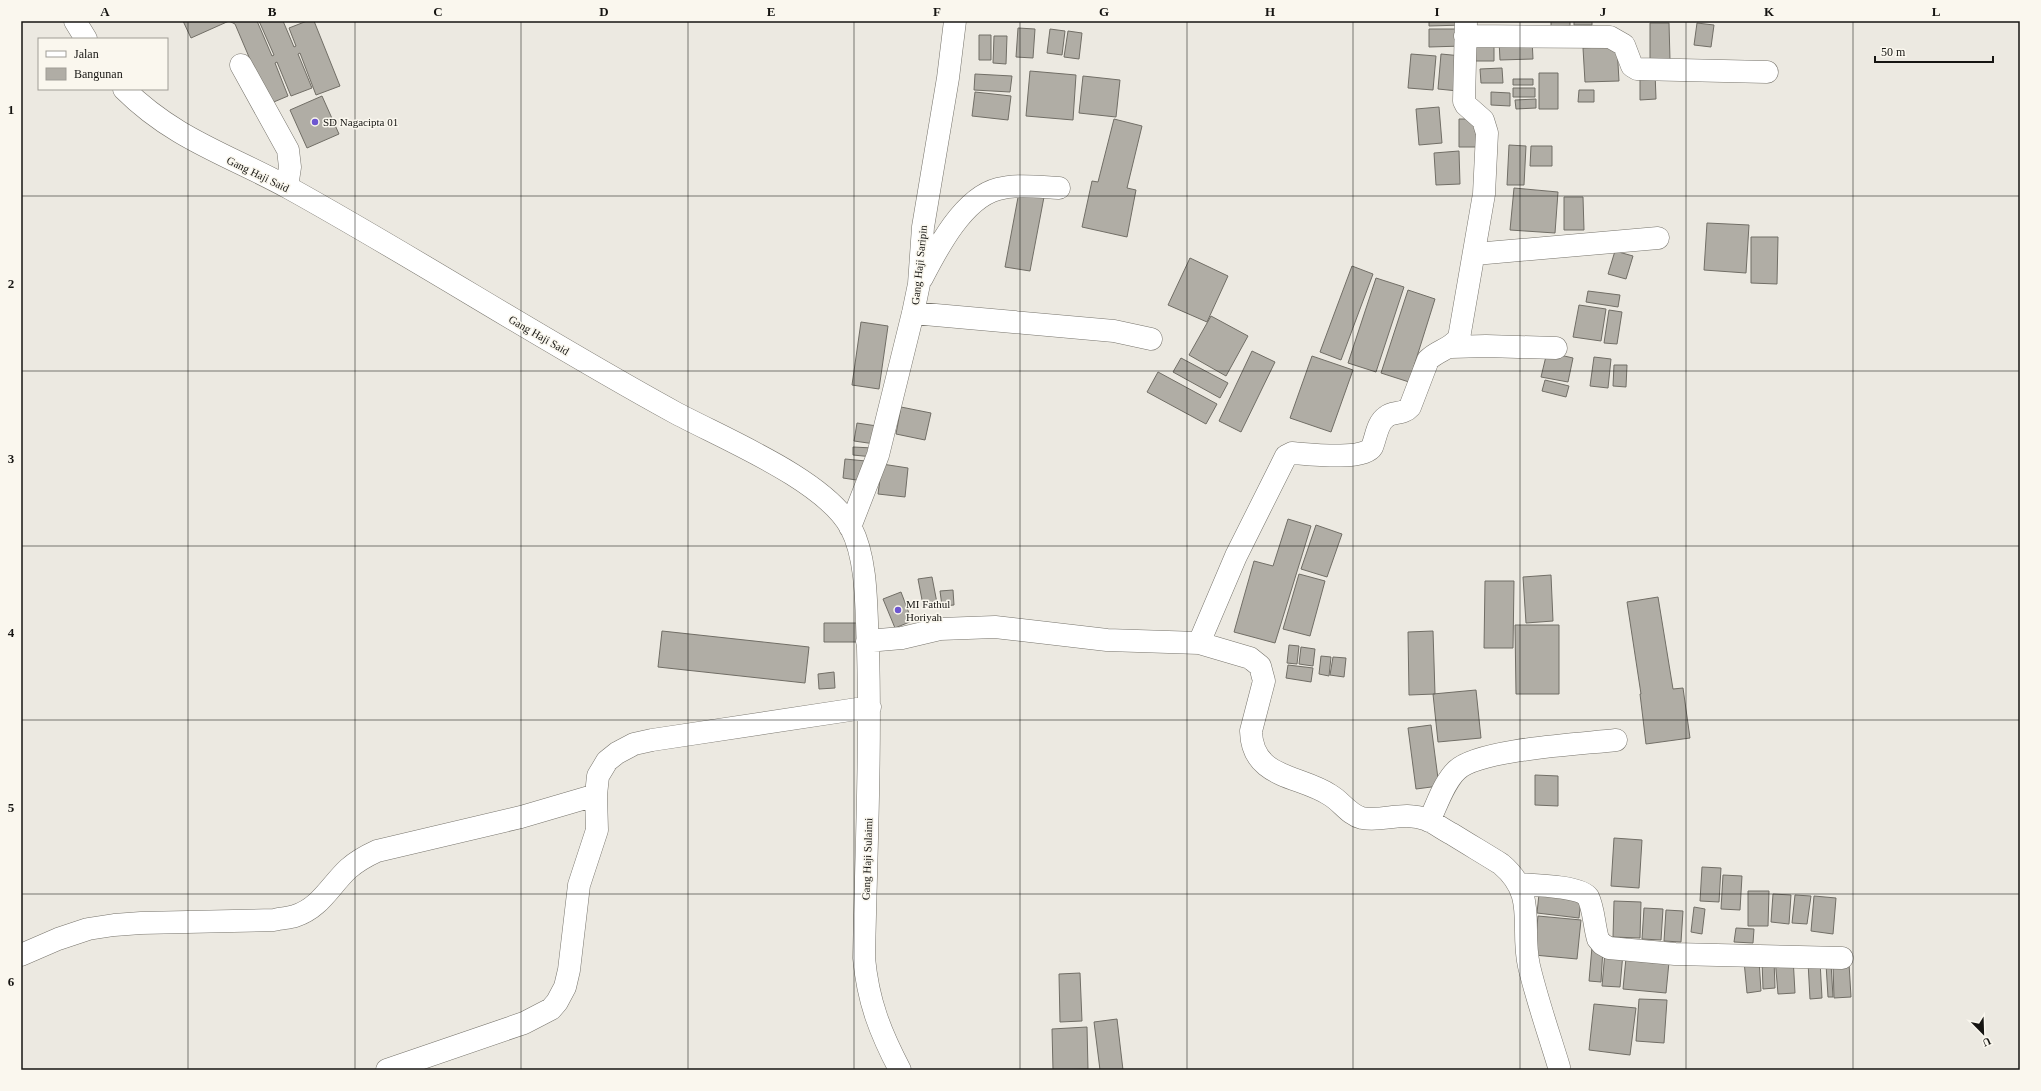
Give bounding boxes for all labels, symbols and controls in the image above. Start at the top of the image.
text: A [100,4,110,19]
text: B [268,4,277,19]
text: C [433,4,443,19]
text: D [599,4,609,19]
text: E [767,4,775,19]
text: F [933,4,941,19]
text: G [1099,4,1109,19]
text: H [1265,4,1275,19]
text: I [1434,4,1440,19]
text: J [1600,4,1607,19]
text: K [1764,4,1775,19]
text: L [1932,4,1941,19]
legend [38,38,168,90]
scale bar [1875,38,1993,64]
text: 50 m [1881,45,1906,59]
text: Jalan [74,47,99,61]
text: Bangunan [74,67,123,81]
text: 1 [8,102,14,117]
place label: SD Nagacipta 01 [323,116,398,128]
marker: SD Nagacipta 01 [310,117,320,127]
street label: Gang Haji Said [225,154,292,194]
street label: Gang Haji Saripin [909,224,929,305]
text: 2 [8,276,14,291]
street label: Gang Haji Said [507,313,572,357]
text: 3 [8,451,15,466]
place label: MI Fathul Horiyah [906,598,950,623]
marker: MI Fathul Horiyah [893,605,903,615]
text: 4 [8,625,15,640]
text: 5 [8,800,15,815]
street label: Gang Haji Sulaimi [860,818,874,900]
text: 6 [8,974,15,989]
north arrow [1963,1013,2003,1053]
text: U [1981,1035,1993,1049]

